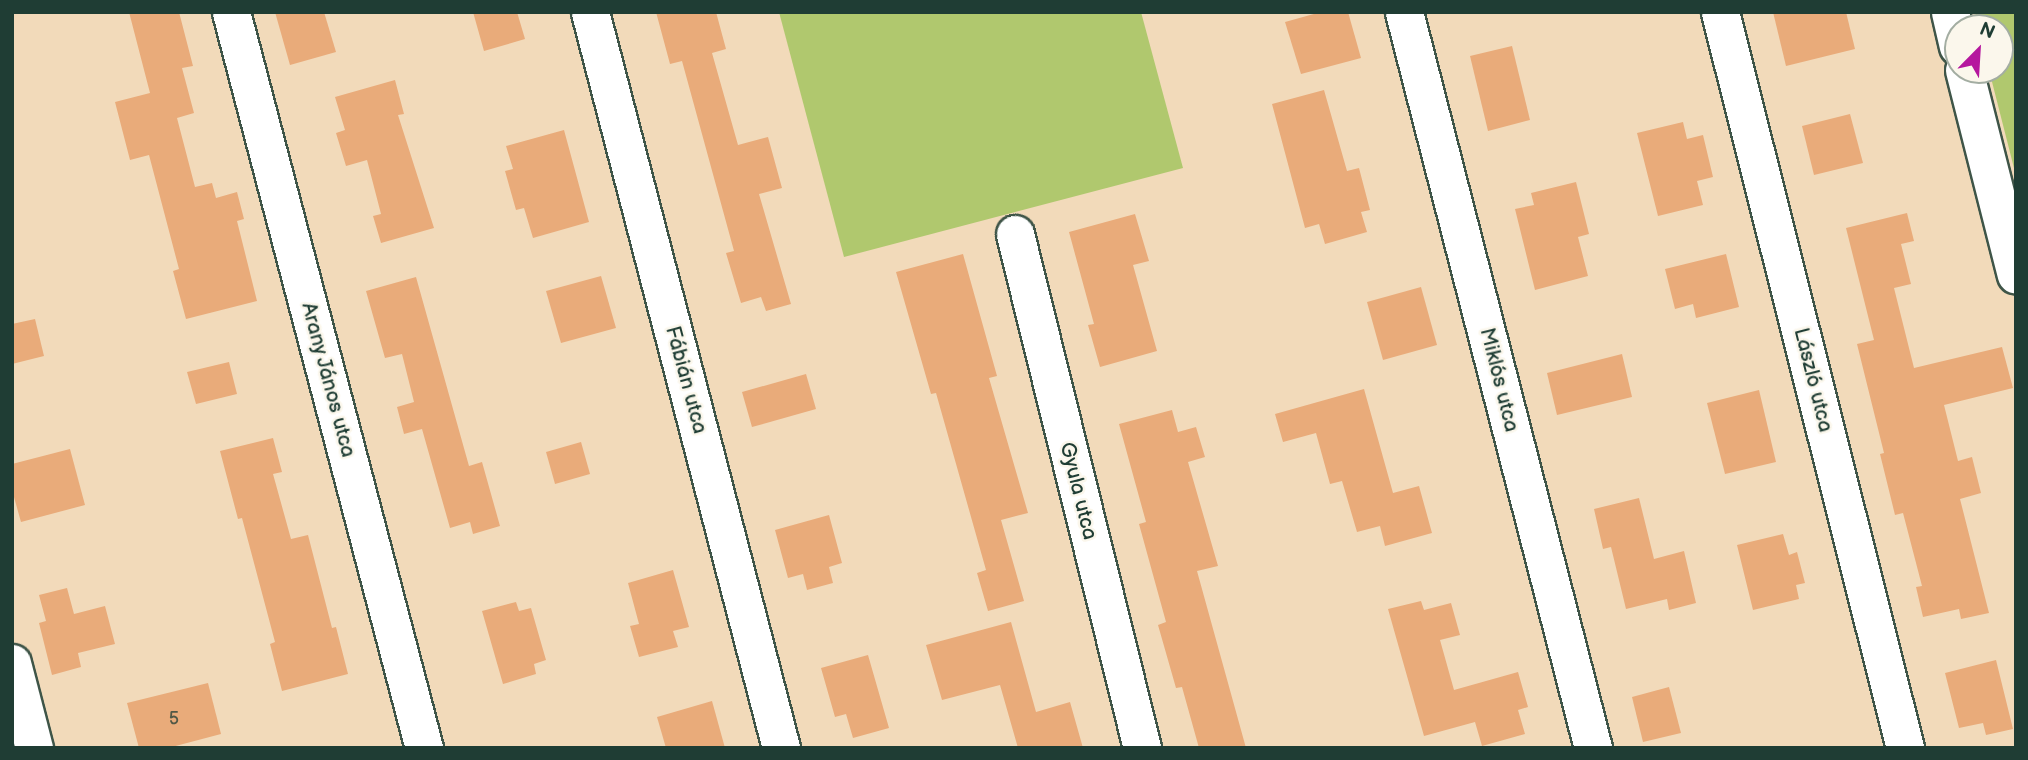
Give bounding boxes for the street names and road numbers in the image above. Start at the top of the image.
street label: Arany János utca [295,299,361,461]
street label: Fábián utca [660,323,712,437]
street label: Miklós utca [1474,325,1524,435]
street label: László utca [1788,325,1838,435]
street label: Gyula utca [1054,440,1102,542]

